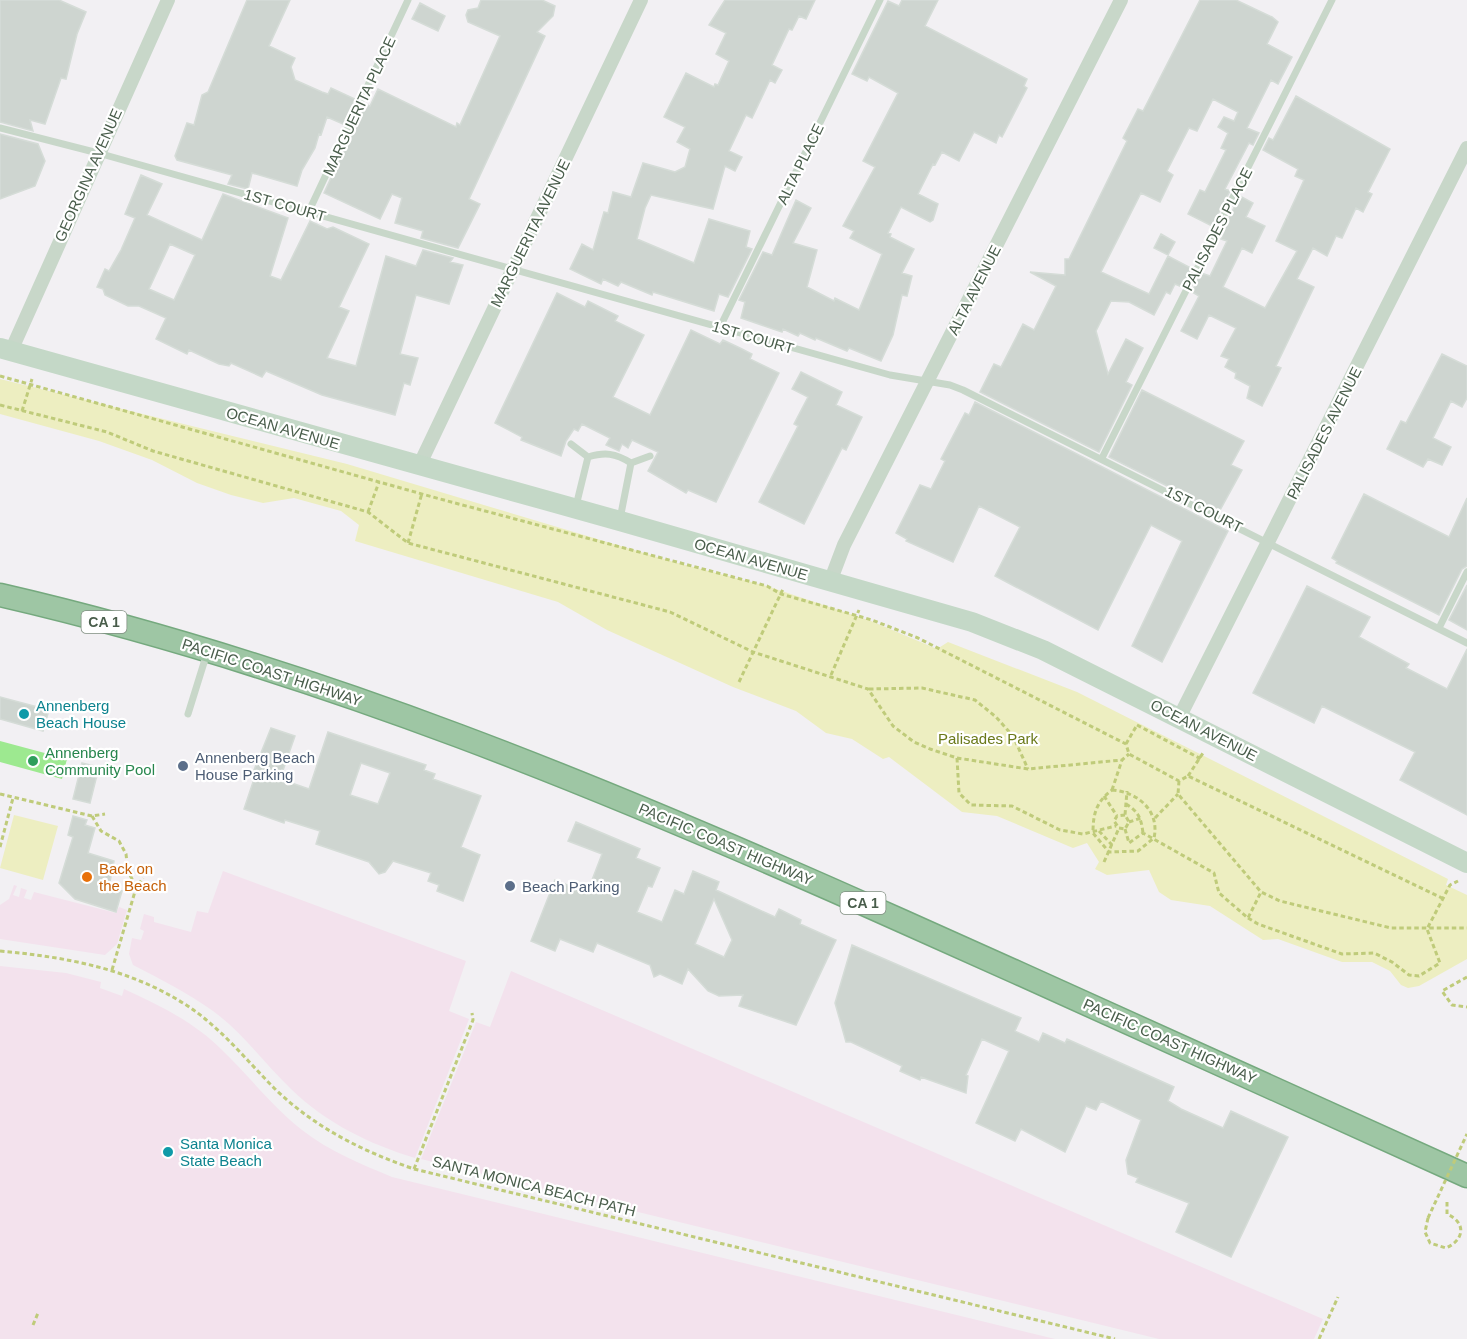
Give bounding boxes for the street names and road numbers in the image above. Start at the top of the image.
street label: MARGUERITA PLACE [319,34,399,178]
street label: GEORGINA AVENUE [51,106,125,244]
street label: ALTA PLACE [773,121,827,207]
street label: MARGUERITA AVENUE [487,156,573,310]
street label: PALISADES PLACE [1179,165,1255,293]
street label: 1ST COURT [242,185,328,225]
street label: ALTA AVENUE [944,242,1004,338]
street label: 1ST COURT [710,317,796,357]
street label: PALISADES AVENUE [1283,364,1365,502]
street label: OCEAN AVENUE [224,404,342,452]
street label: 1ST COURT [1163,482,1245,536]
street label: OCEAN AVENUE [692,535,810,583]
road number: CA 1 [82,611,126,633]
street label: PACIFIC COAST HIGHWAY [180,635,364,709]
street label: OCEAN AVENUE [1148,696,1260,764]
street label: PACIFIC COAST HIGHWAY [636,799,816,889]
road number: CA 1 [840,892,886,914]
street label: PACIFIC COAST HIGHWAY [1081,995,1259,1087]
street label: SANTA MONICA BEACH PATH [430,1152,638,1220]

